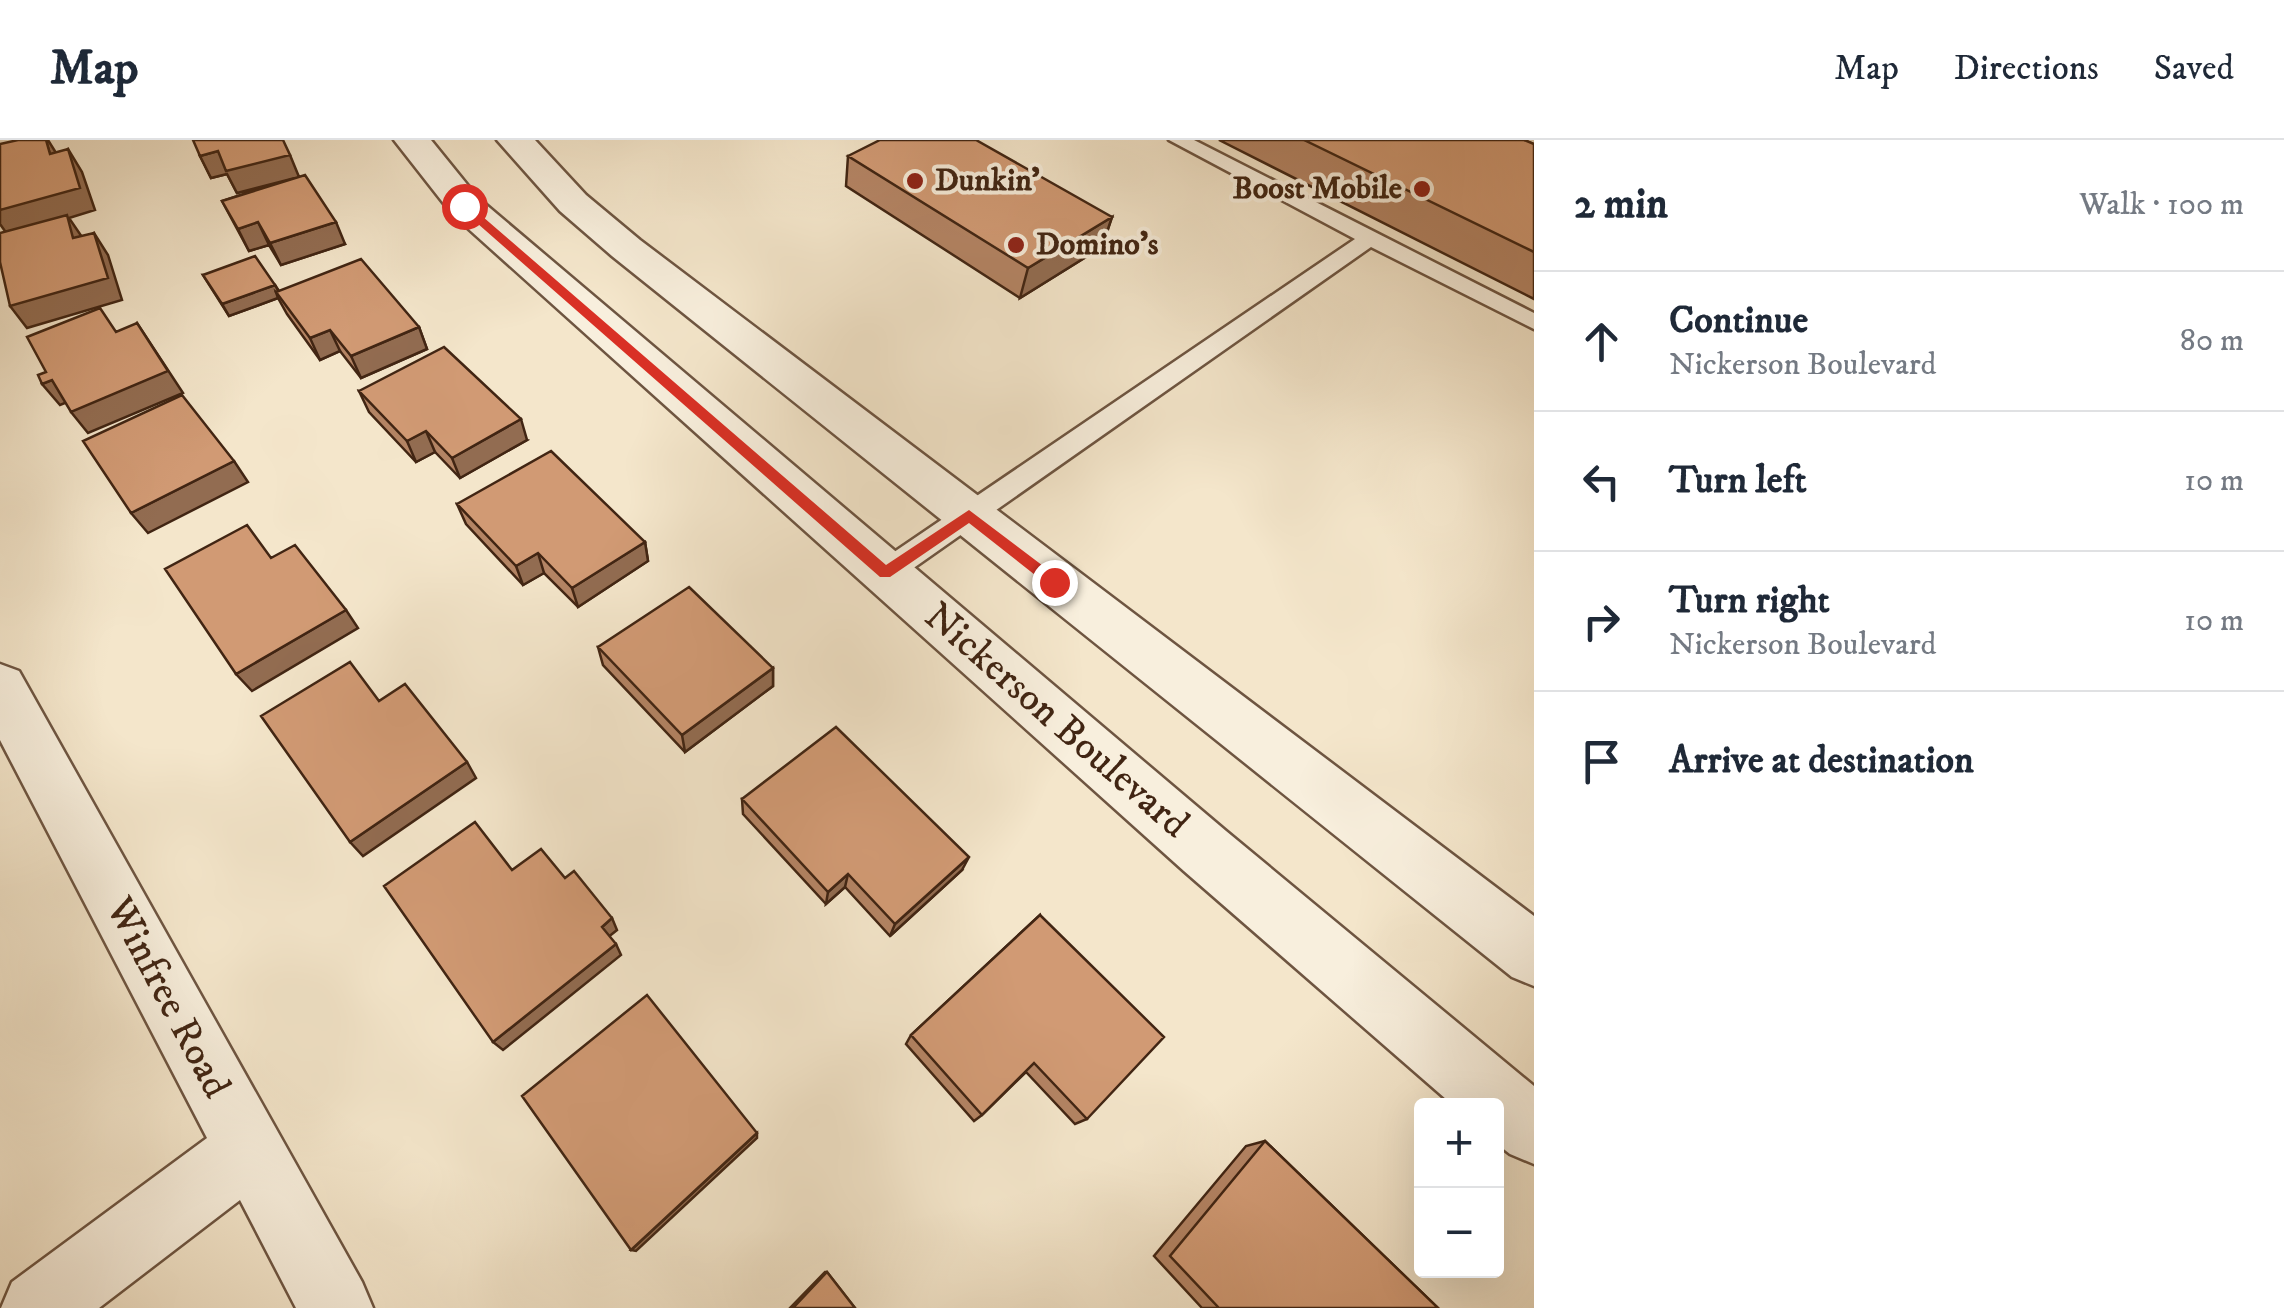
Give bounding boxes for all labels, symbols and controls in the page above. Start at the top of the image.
text: Map [50,39,138,99]
text: Map [1834,47,1899,91]
text: Directions [1954,47,2099,91]
text: Saved [2154,47,2234,91]
place label: Dunkin' [935,161,1040,201]
place label: Boost Mobile [1233,169,1402,209]
marker: Dunkin' [904,170,926,192]
marker: Boost Mobile [1411,178,1433,200]
text: 2 min [1574,179,1668,231]
route start [442,184,488,230]
text: Walk · 100 m [2079,185,2244,225]
place label: Domino's [1036,225,1159,265]
marker: Domino's [1005,234,1027,256]
text: Continue [1669,297,1808,345]
icon: ahead [1574,314,1629,369]
text: 80 m [2180,321,2244,361]
text: Nickerson Boulevard [1669,345,1937,385]
icon: left [1574,454,1629,509]
text: Turn left [1669,457,1807,505]
text: 10 m [2184,461,2244,501]
route end [1032,560,1078,606]
text: Turn right [1669,577,1830,625]
street label: Nickerson Boulevard [913,592,1199,850]
icon: right [1574,594,1629,649]
text: 10 m [2184,601,2244,641]
text: Nickerson Boulevard [1669,625,1937,665]
icon: arrive [1574,734,1629,789]
text: Arrive at destination [1669,737,1974,785]
street label: Winfree Road [93,888,241,1107]
map controls [1414,1098,1504,1278]
button: + [1414,1098,1504,1188]
button: − [1414,1188,1504,1278]

